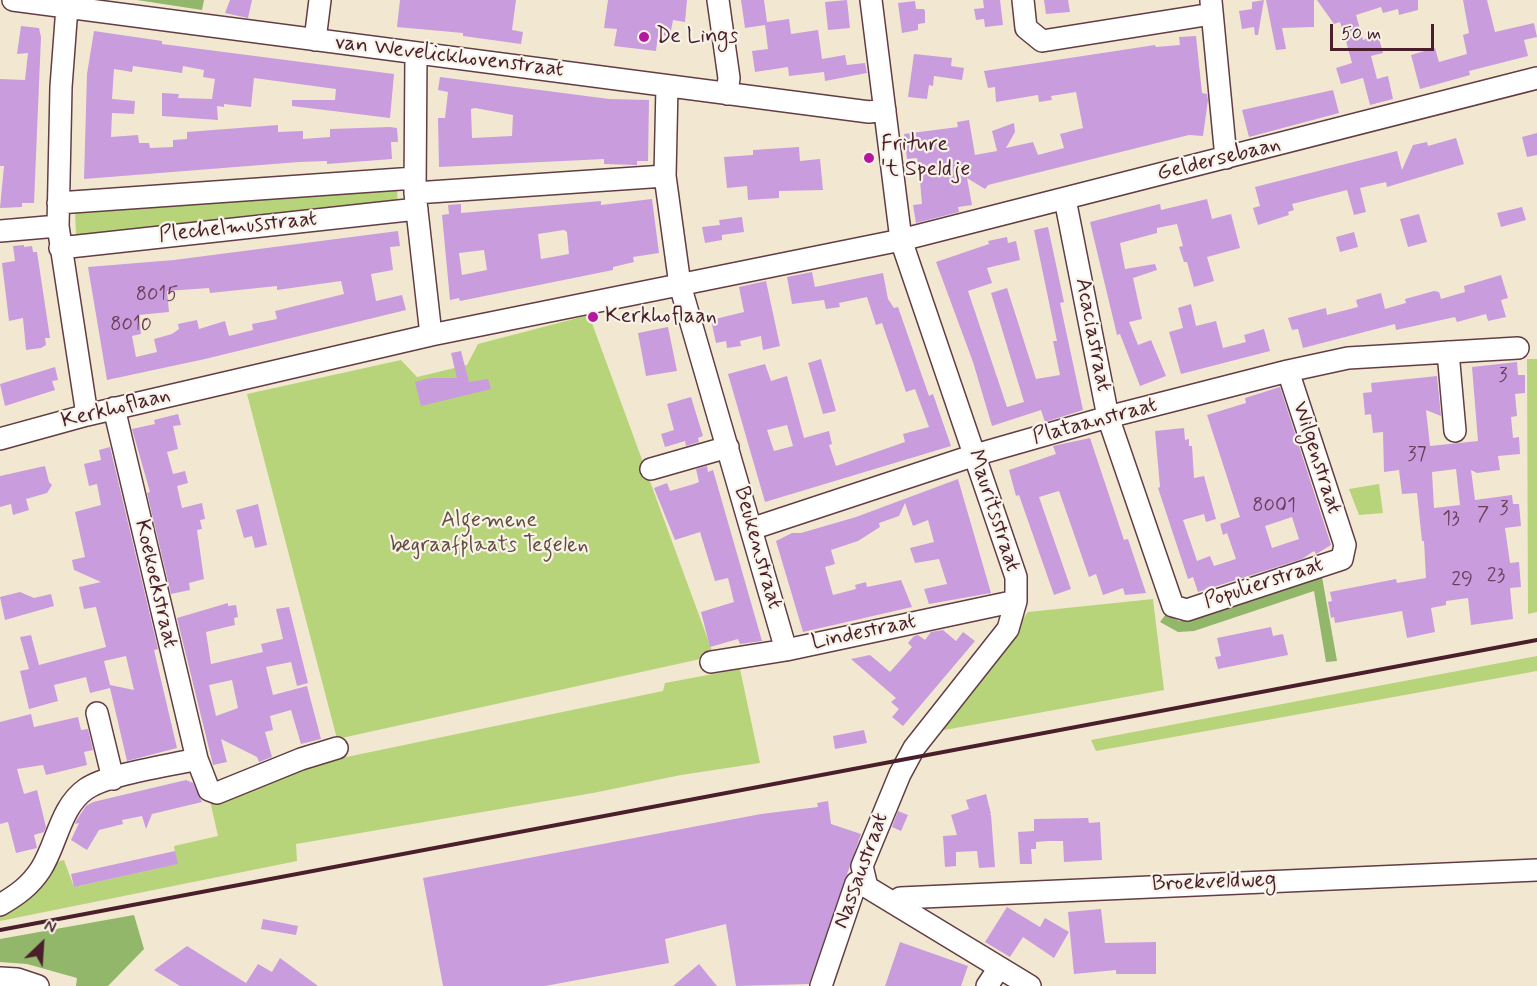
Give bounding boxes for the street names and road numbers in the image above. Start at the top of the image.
street label: van Wevelickhovenstraat [333,30,565,84]
street label: Geldersebaan [1154,132,1284,188]
street label: Plechelmusstraat [158,207,318,249]
street label: Acaciastraat [1068,276,1116,394]
street label: Kerkhoflaan [59,383,173,435]
street label: Plataanstraat [1030,393,1160,451]
street label: Wilgenstraat [1285,398,1347,518]
street label: Mauritsstraat [961,447,1025,575]
street label: Beukenstraat [727,484,787,612]
street label: Koekoekstraat [127,517,183,651]
street label: Populierstraat [1201,552,1327,616]
street label: Lindestraat [809,609,919,657]
street label: Nassaustraat [829,810,895,932]
street label: Broekveldweg [1151,868,1277,898]

